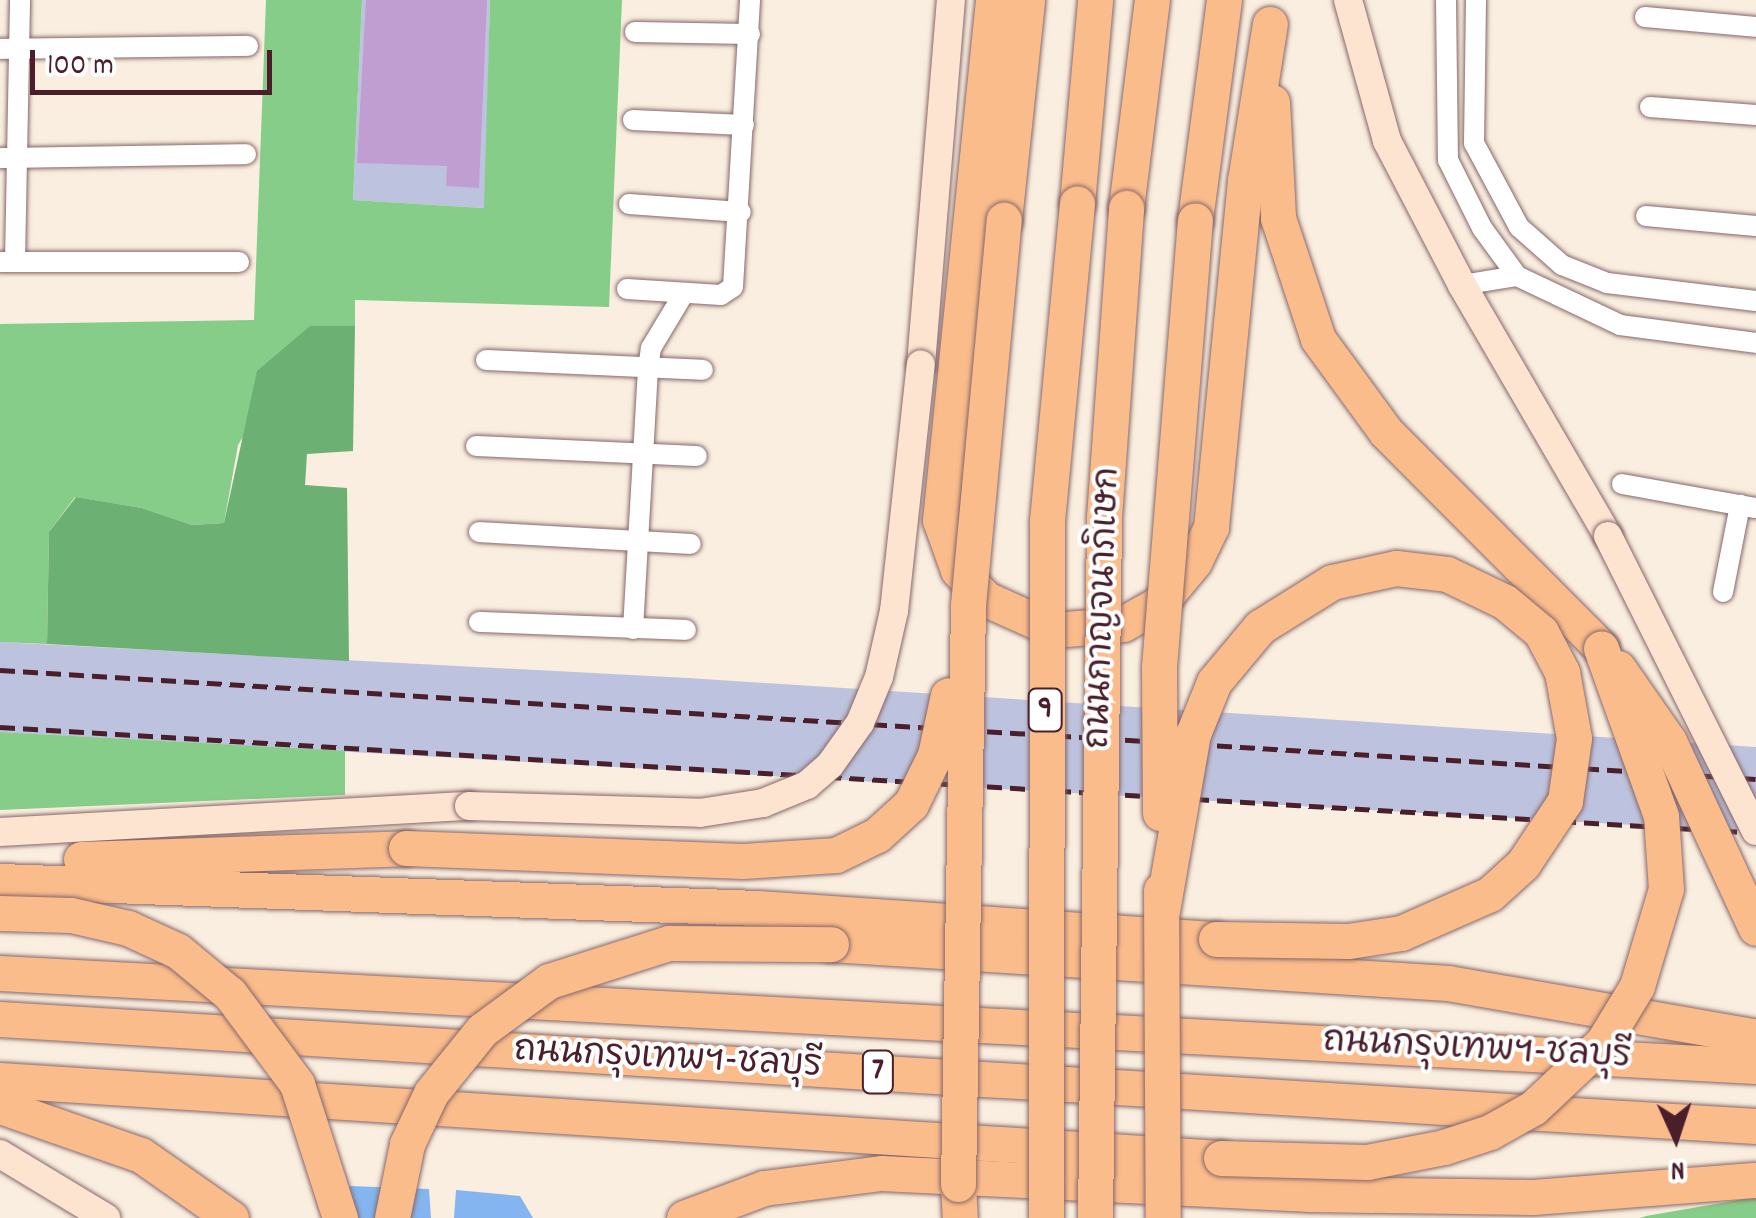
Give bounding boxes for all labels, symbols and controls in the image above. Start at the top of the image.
scale bar [35,30,278,92]
text: 100 m [47,46,114,89]
street label: ถนนกาญจนาภิเษก [1079,466,1131,750]
road number: 9 [1028,683,1062,737]
street label: ถนนกรุงเทพฯ-ชลบุรี [1322,1022,1632,1080]
street label: ถนนกรุงเทพฯ-ชลบุรี [513,1031,823,1089]
road number: 7 [860,1045,896,1099]
north arrow [1626,1088,1726,1188]
text: N [1670,1148,1686,1188]

